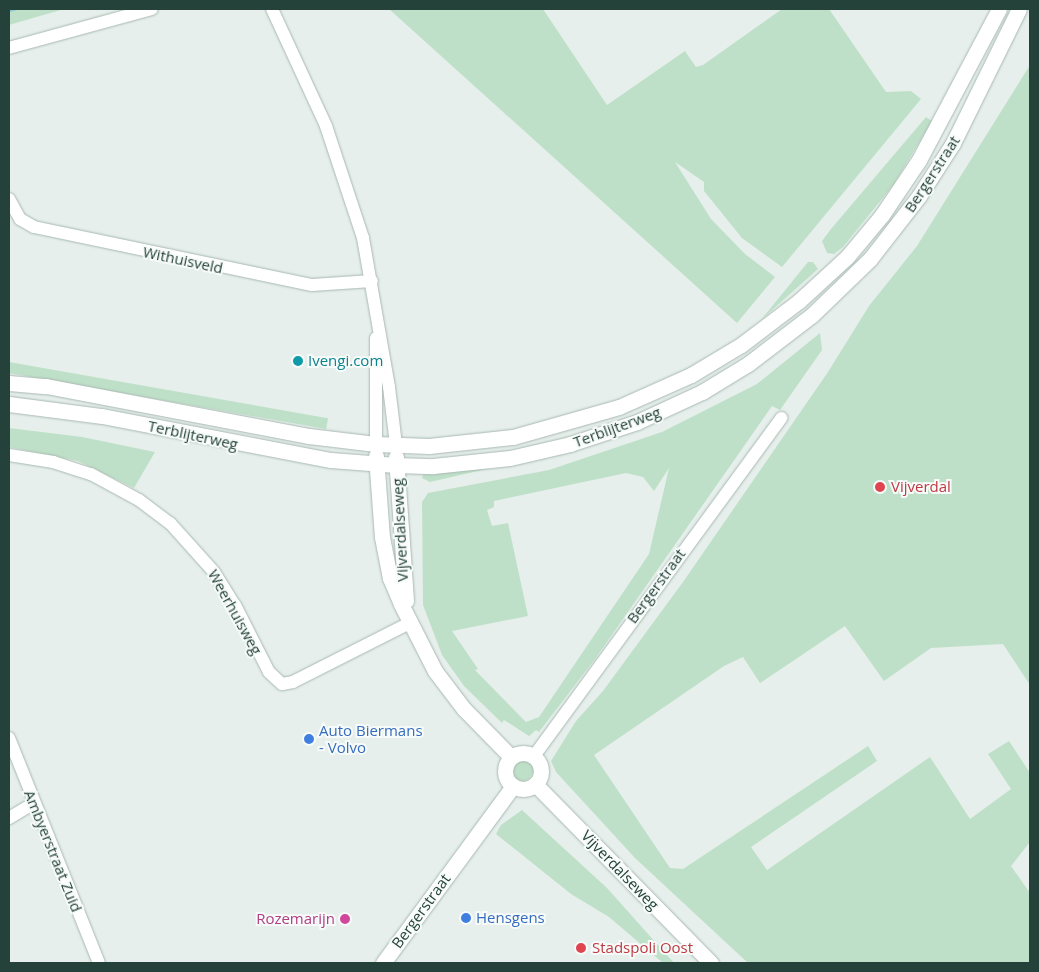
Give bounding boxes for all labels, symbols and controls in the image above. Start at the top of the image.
street label: Bergerstraat [901,132,963,216]
street label: Withuisveld [141,243,225,277]
place label: Ivengi.com [308,352,383,370]
marker: Ivengi.com [292,355,304,367]
street label: Terblijterweg [571,403,663,451]
street label: Terblijterweg [146,417,240,453]
street label: Vijverdalseweg [388,478,412,582]
place label: Vijverdal [891,478,951,496]
marker: Vijverdal [873,480,887,494]
street label: Bergerstraat [623,545,689,627]
street label: Weerhuisweg [204,566,266,658]
place label: Auto Biermans - Volvo [319,721,423,756]
marker: Auto Biermans - Volvo [303,733,315,745]
street label: Ambyerstraat Zuid [20,787,86,915]
street label: Vijverdalseweg [578,826,662,914]
street label: Bergerstraat [388,870,454,952]
place label: Hensgens [476,909,545,927]
place label: Rozemarijn [256,910,335,928]
marker: Hensgens [460,912,472,924]
marker: Rozemarijn [339,913,351,925]
place label: Stadspoli Oost [592,939,693,957]
marker: Stadspoli Oost [574,941,588,955]

